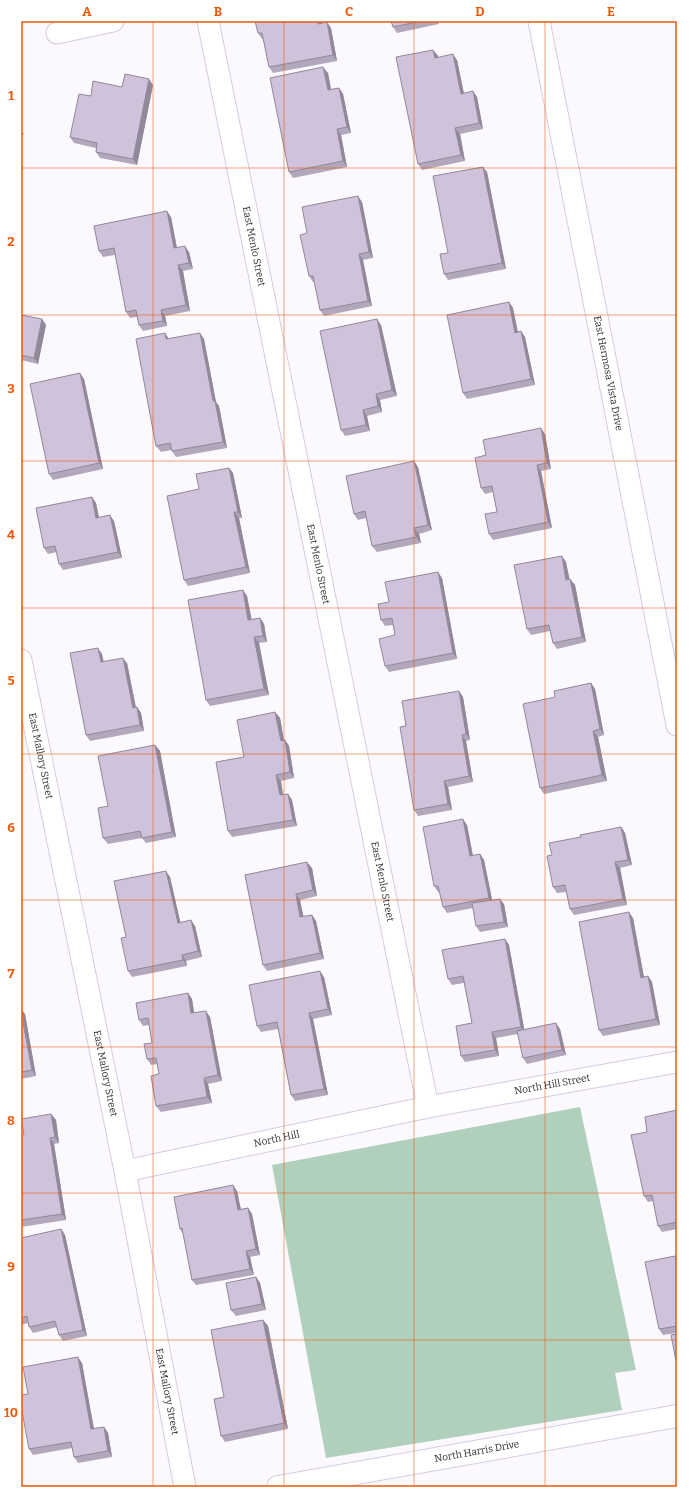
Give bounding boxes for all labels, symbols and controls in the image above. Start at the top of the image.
text: A [82,4,92,19]
text: B [214,4,222,19]
text: C [345,4,353,19]
text: D [475,4,485,19]
text: E [607,4,615,19]
text: 1 [8,88,14,103]
street label: East Menlo Street [240,205,268,288]
text: 2 [7,234,15,249]
street label: East Hermosa Vista Drive [591,315,625,432]
text: 3 [7,381,15,396]
street label: East Menlo Street [304,523,332,605]
text: 4 [7,527,15,542]
text: 5 [7,673,15,688]
street label: East Mallory Street [26,712,55,801]
text: 6 [7,820,15,835]
street label: East Menlo Street [368,840,396,923]
text: 7 [8,966,15,981]
street label: East Mallory Street [91,1029,120,1118]
street label: North Hill Street [513,1072,591,1097]
text: 8 [7,1113,15,1128]
street label: North Hill [253,1128,301,1150]
text: 9 [7,1259,15,1274]
street label: East Mallory Street [153,1347,181,1436]
text: 10 [4,1405,18,1420]
street label: North Harris Drive [433,1438,520,1465]

